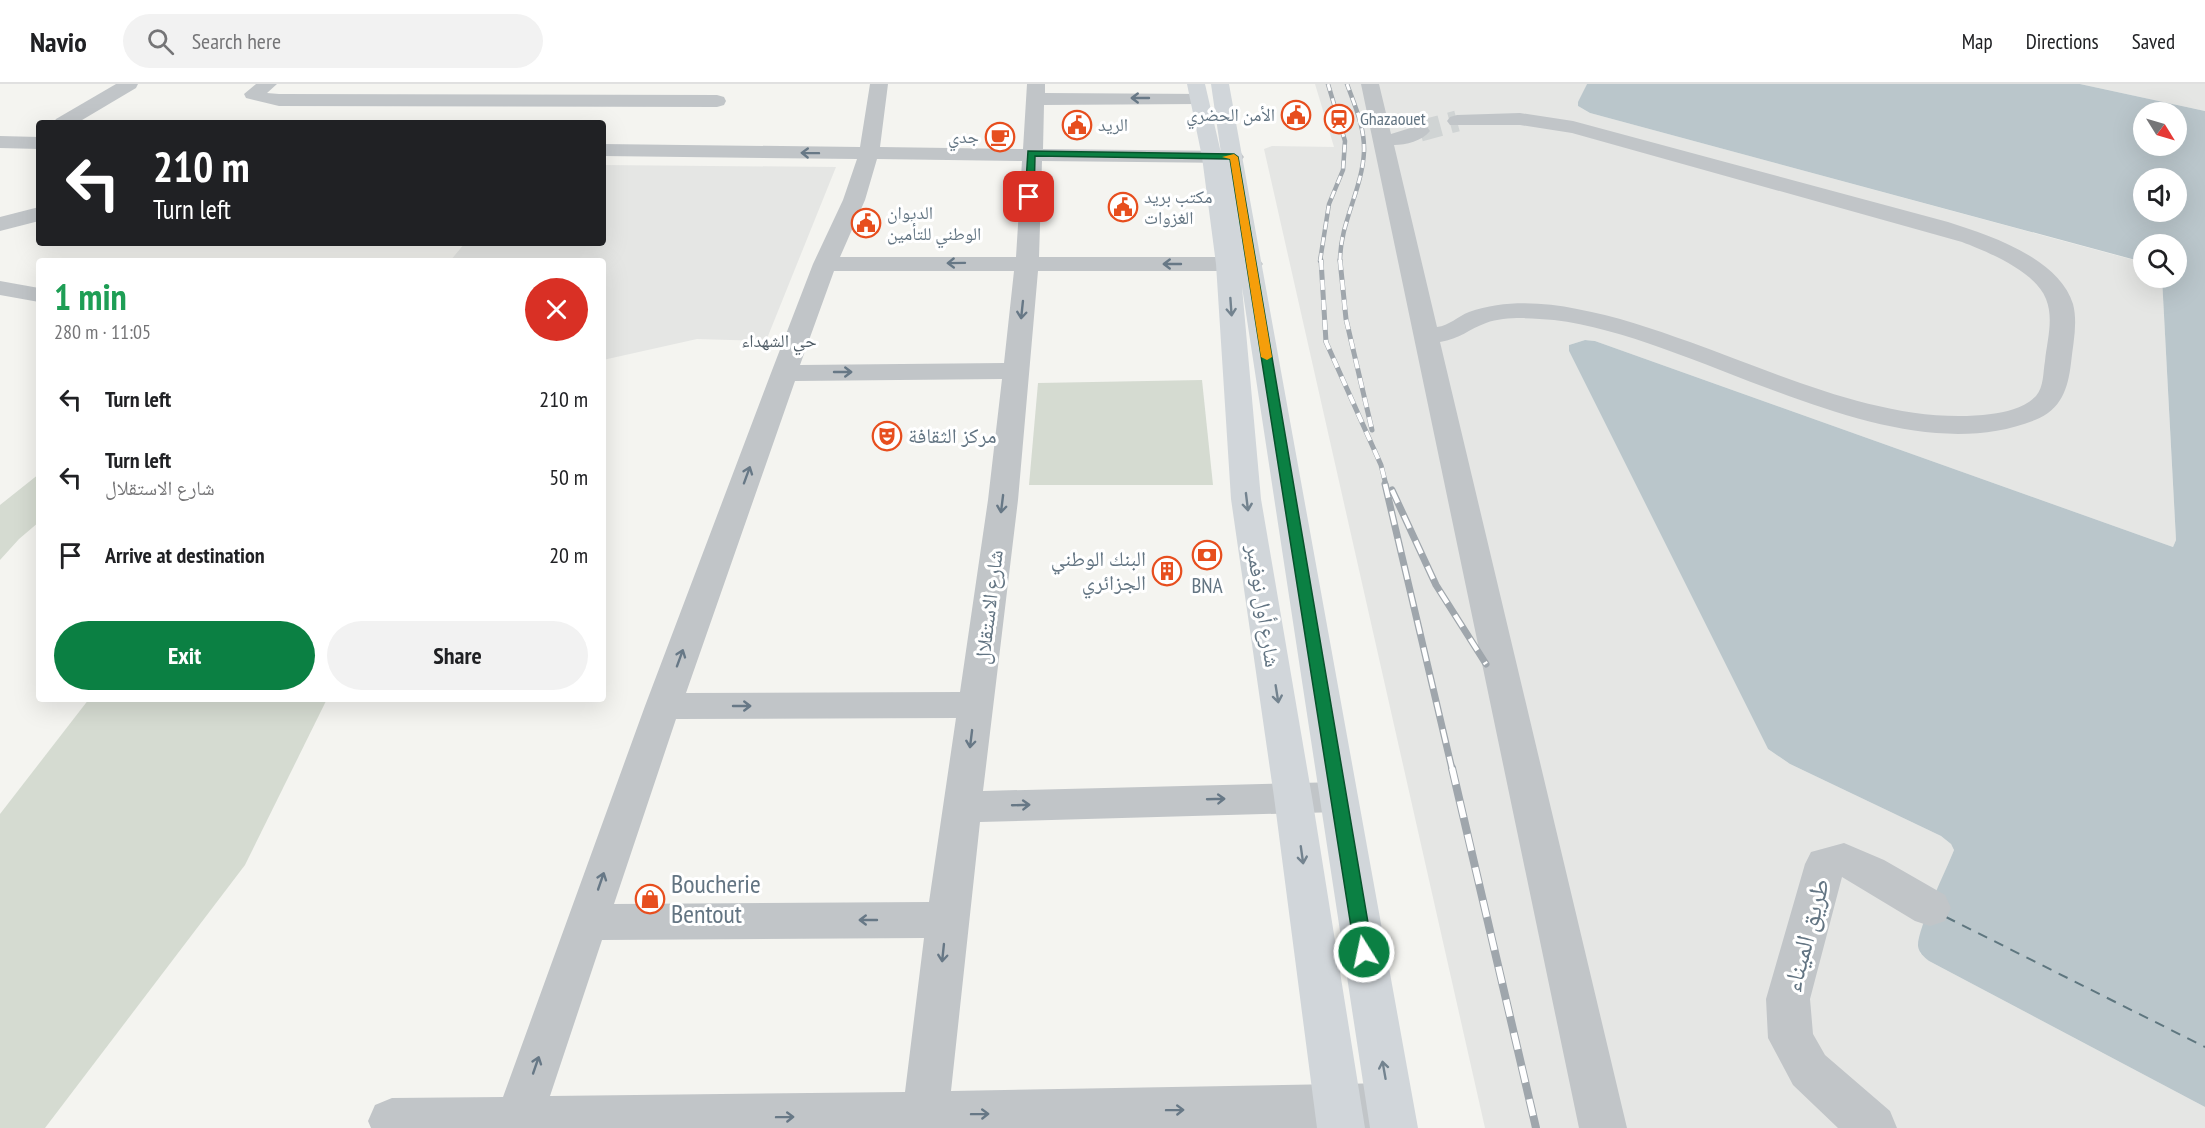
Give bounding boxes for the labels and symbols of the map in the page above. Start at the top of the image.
one-way arrow [1130,92,1150,104]
public building icon: الأمن الحضري [1280,99,1312,131]
north arrow [2133,102,2187,156]
place label: الأمن الحضري [1186,103,1275,130]
station icon: Ghazaouet [1323,103,1355,135]
place label: Ghazaouet [1360,107,1426,130]
public building icon: الريد [1061,109,1093,141]
place label: الريد [1098,113,1128,136]
cafe icon: جدي [984,121,1016,153]
place label: جدي [948,125,979,152]
one-way arrow [801,147,821,158]
pin [1003,171,1054,222]
place label: مكتب بريد الغزوات [1144,185,1212,229]
public building icon: مكتب بريد الغزوات [1107,191,1139,223]
place label: الديوان الوطني للتأمين [887,201,981,249]
public building icon: الديوان الوطني للتأمين [850,207,882,239]
one-way arrow [946,257,966,269]
one-way arrow [1162,258,1182,270]
one-way arrow [1226,297,1237,317]
one-way arrow [1016,300,1027,319]
district label: حي الشهداء [741,329,817,356]
one-way arrow [832,366,852,378]
theatre icon: مركز الثقافة [871,420,903,452]
place label: مركز الثقافة [908,422,996,449]
one-way arrow [743,466,754,485]
one-way arrow [1241,491,1252,511]
one-way arrow [996,494,1007,513]
bank icon: BNA [1191,539,1223,571]
street label: شارع أول نوفمبر [1240,542,1287,669]
place label: البنك الوطني الجزائري [1051,545,1146,599]
street label: شارع الاستقلال [968,548,1009,666]
building icon: البنك الوطني الجزائري [1151,555,1183,587]
place label: BNA [1191,572,1223,599]
one-way arrow [676,649,687,668]
one-way arrow [1272,684,1283,704]
one-way arrow [732,700,752,712]
one-way arrow [966,729,977,748]
one-way arrow [1206,794,1226,805]
one-way arrow [1011,800,1031,811]
one-way arrow [1296,844,1307,864]
place label: Boucherie Bentout [671,867,761,930]
one-way arrow [596,872,607,891]
street label: طريق الميناء [1775,875,1836,995]
shop icon: Boucherie Bentout [634,883,666,915]
one-way arrow [858,914,878,926]
position arrow [1332,920,1396,984]
one-way arrow [937,943,948,963]
one-way arrow [532,1056,543,1075]
one-way arrow [1378,1061,1389,1081]
one-way arrow [1165,1105,1185,1116]
one-way arrow [970,1109,990,1120]
one-way arrow [775,1111,795,1123]

